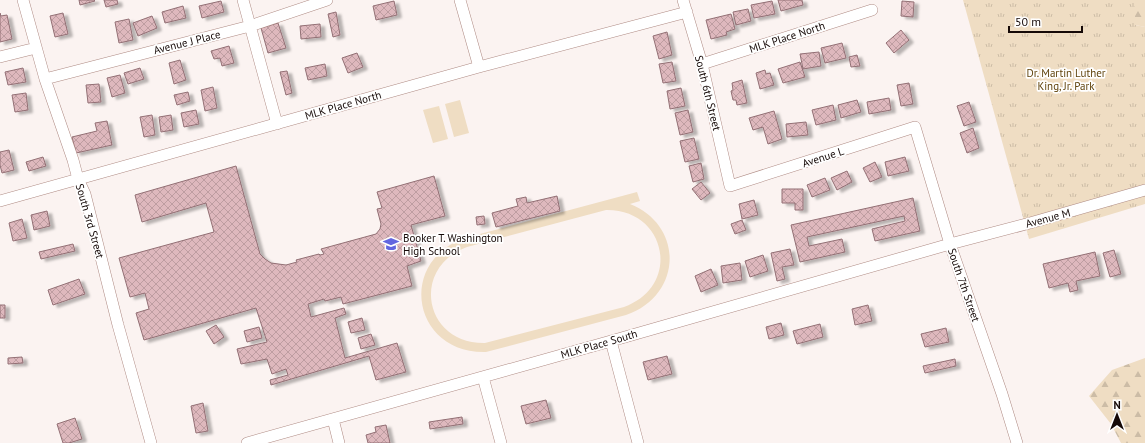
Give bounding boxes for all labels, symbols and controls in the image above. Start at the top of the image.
scale bar [1009,8,1082,34]
text: 50 m [1015,14,1041,29]
street label: MLK Place North [747,18,827,56]
street label: Avenue J Place [152,27,222,57]
street label: South 6th Street [692,54,724,132]
park label: Dr. Martin Luther King, Jr. Park [1026,66,1106,93]
street label: MLK Place North [303,87,383,123]
street label: Avenue L [800,144,846,170]
street label: South 3rd Street [73,182,107,260]
street label: Avenue M [1024,205,1072,231]
place label: Booker T. Washington High School [403,231,503,258]
school or university icon: Booker T. Washington High School [382,235,400,253]
street label: South 7th Street [945,246,983,324]
street label: MLK Place South [559,326,639,362]
north arrow [1097,395,1137,435]
text: N [1113,398,1121,412]

